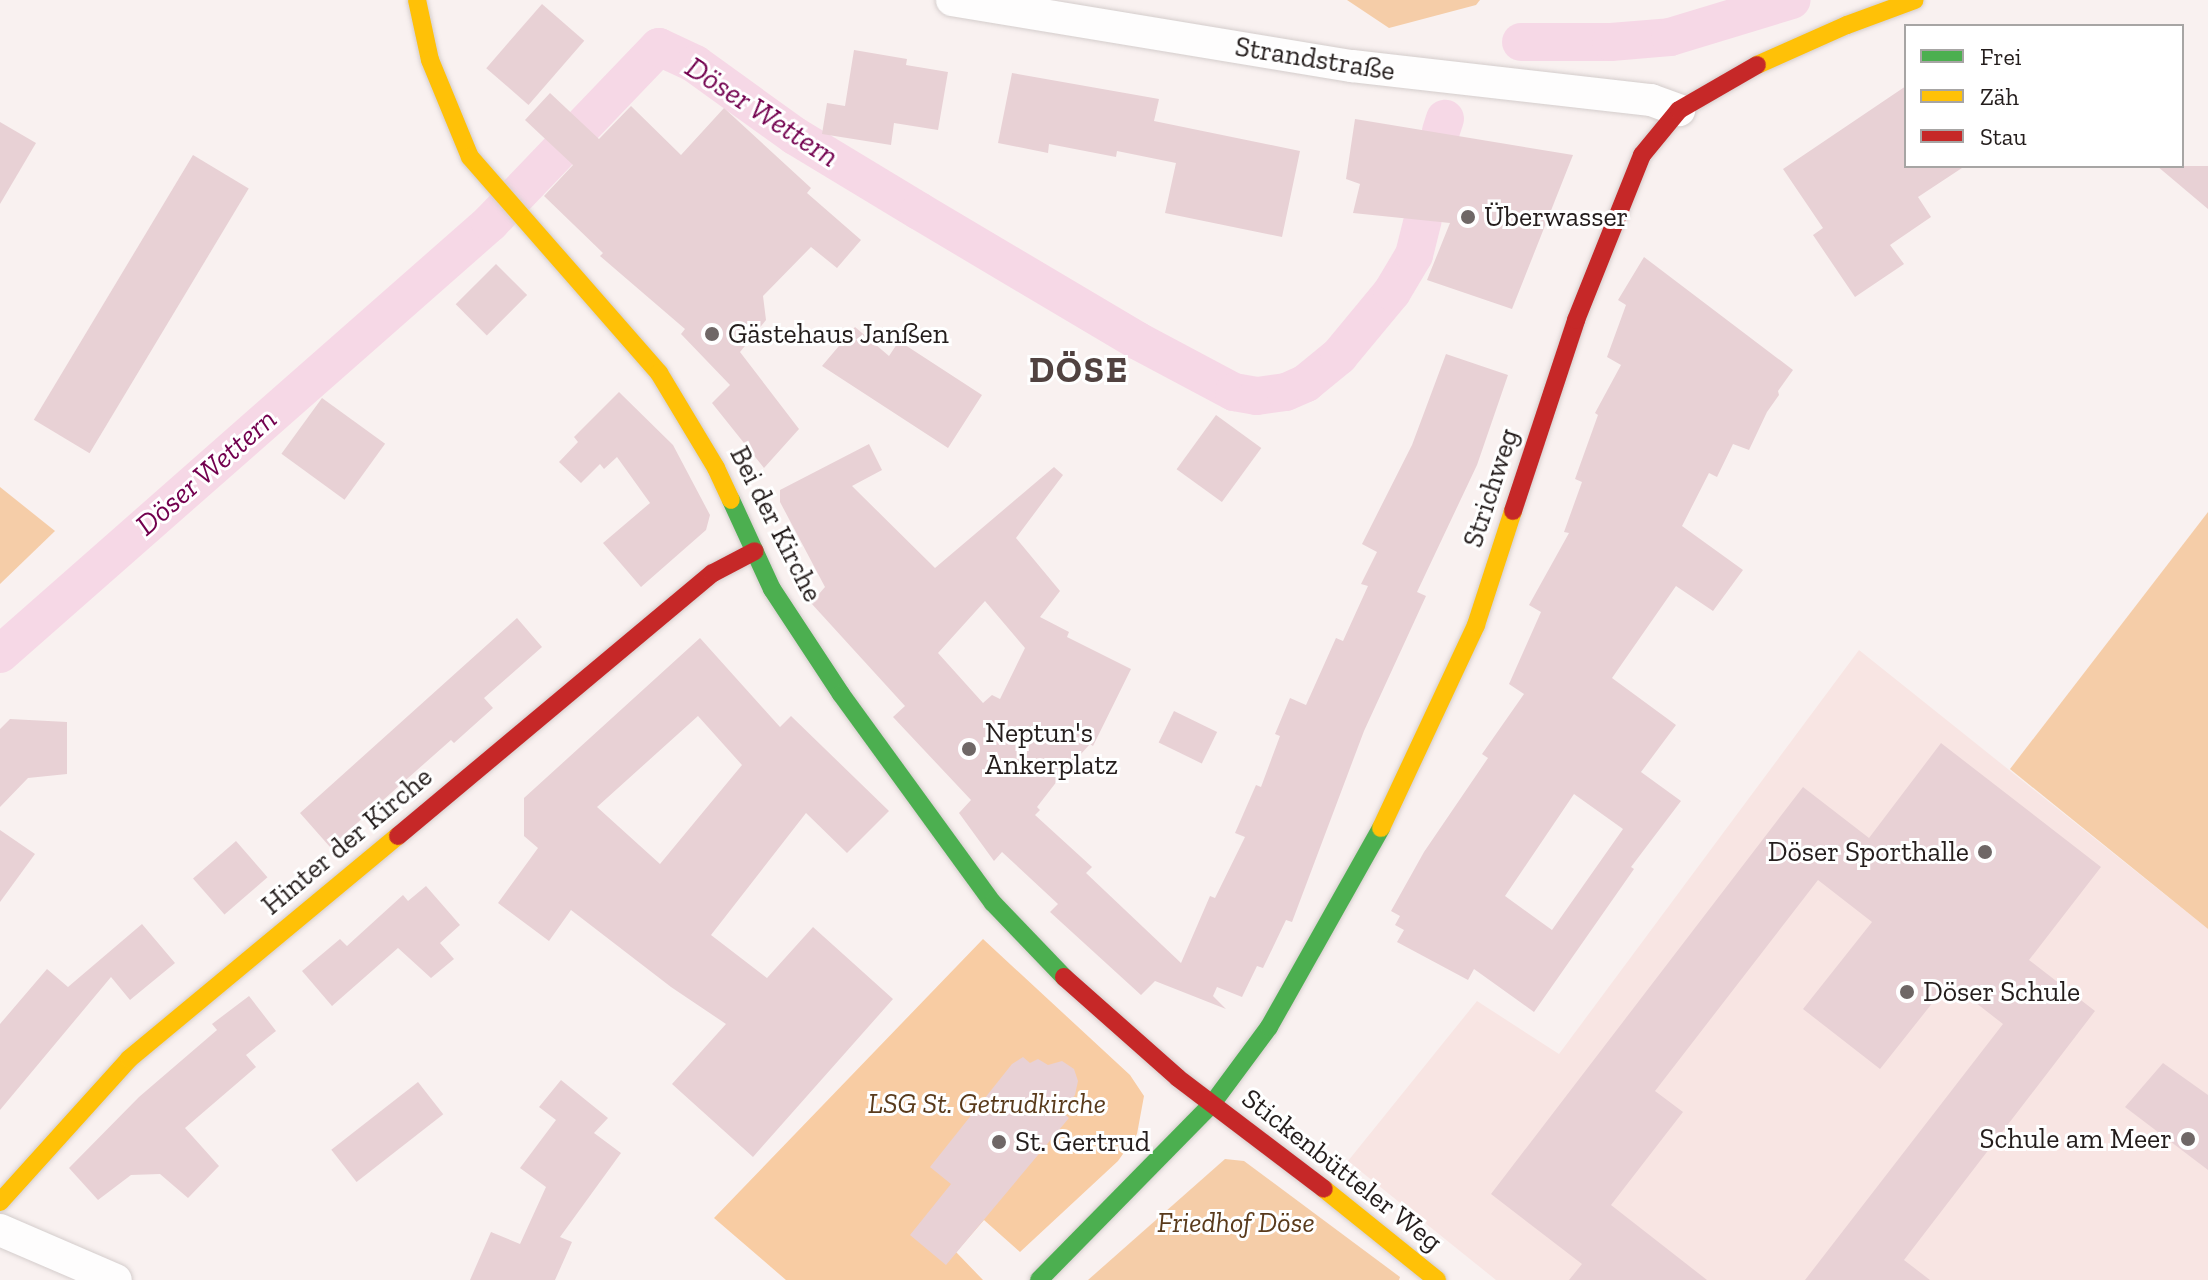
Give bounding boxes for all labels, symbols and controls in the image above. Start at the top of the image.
legend [1904,24,2184,168]
street label: Strandstraße [1233,30,1397,88]
text: Frei [1980,42,2021,71]
water label: Döser Wettern [678,49,846,175]
text: Zäh [1980,82,2019,111]
text: Stau [1980,122,2027,151]
place label: Überwasser [1484,200,1628,234]
marker: Überwasser [1459,208,1477,226]
place label: Gästehaus Janßen [728,317,949,351]
marker: Gästehaus Janßen [703,325,721,343]
district label: DÖSE [1029,348,1129,392]
water label: Döser Wettern [128,401,284,543]
street label: Strichweg [1456,424,1526,552]
street label: Bei der Kirche [722,441,830,607]
place label: Neptun's Ankerplatz [985,716,1118,782]
marker: Neptun's Ankerplatz [960,740,978,758]
street label: Hinter der Kirche [255,760,439,922]
place label: Döser Sporthalle [1767,835,1969,869]
marker: Döser Sporthalle [1976,843,1994,861]
place label: Döser Schule [1923,975,2080,1009]
marker: Döser Schule [1898,983,1916,1001]
street label: Stickenbütteler Weg [1235,1081,1449,1259]
park label: LSG St. Getrudkirche [868,1087,1106,1121]
place label: Schule am Meer [1980,1122,2172,1156]
place label: St. Gertrud [1015,1125,1150,1159]
marker: Schule am Meer [2179,1130,2197,1148]
marker: St. Gertrud [990,1133,1008,1151]
park label: Friedhof Döse [1157,1206,1315,1240]

